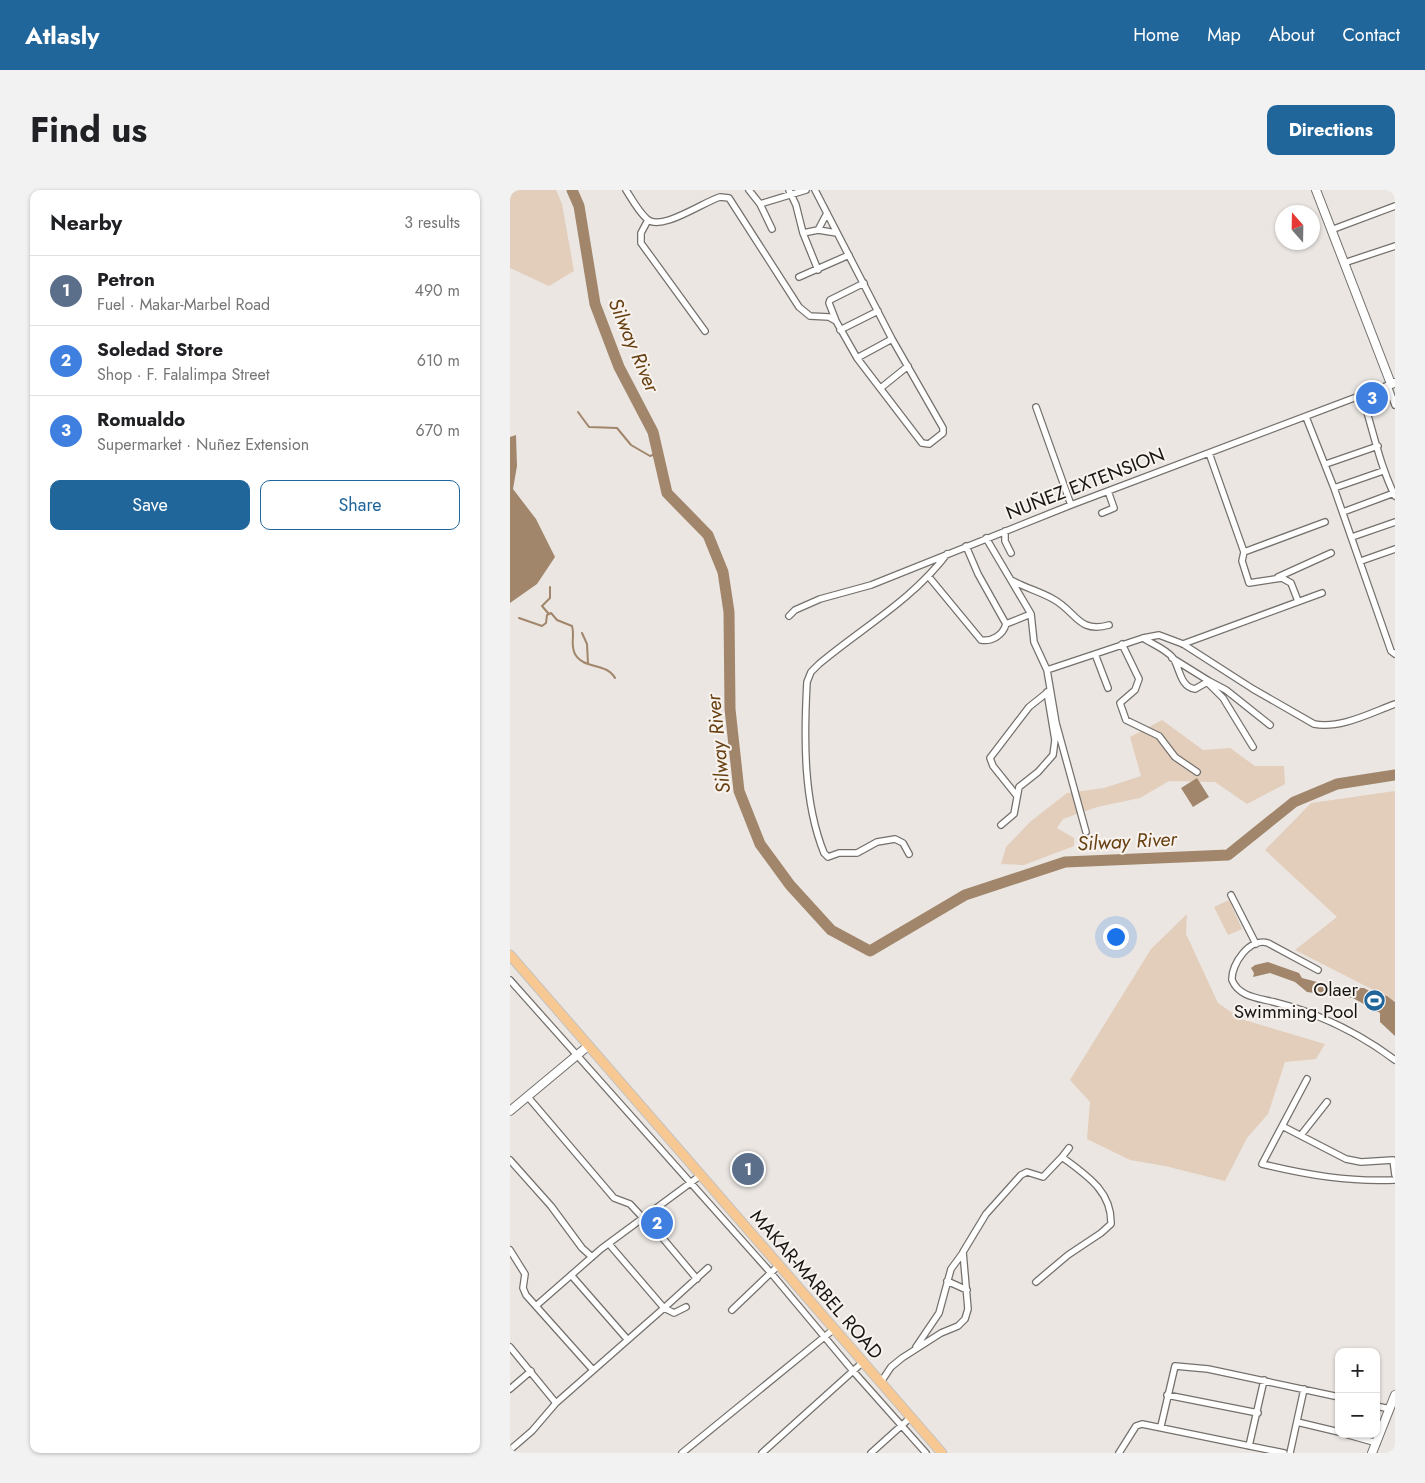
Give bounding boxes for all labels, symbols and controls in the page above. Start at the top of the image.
text: Atlasly [25,18,100,53]
text: Home [1133,22,1179,48]
text: Map [1207,22,1241,48]
text: About [1269,22,1314,48]
text: Contact [1342,22,1400,48]
text: Find us [30,105,147,155]
button: Directions [1267,105,1395,155]
north arrow [1275,205,1320,250]
text: Nearby [50,208,122,238]
text: 3 results [404,211,460,234]
text: Petron [97,266,155,293]
text: 1 [62,279,70,302]
text: 490 m [415,279,460,302]
text: Fuel · Makar-Marbel Road [97,293,270,316]
water label: Silway River [601,294,667,398]
text: Soledad Store [97,336,223,363]
text: 2 [61,349,71,372]
text: 610 m [417,349,460,372]
text: Shop · F. Falalimpa Street [97,363,270,386]
pin: 3 [1356,379,1388,417]
text: Romualdo [97,406,185,433]
text: 3 [61,419,71,442]
text: 670 m [416,419,460,442]
text: Supermarket · Nuñez Extension [97,433,309,456]
street label: NUÑEZ EXTENSION [1002,441,1169,526]
button: Save [50,480,250,530]
button: Share [260,480,460,530]
water label: Silway River [699,692,738,795]
water label: Silway River [1076,824,1179,859]
your location [1103,924,1129,950]
place label: Olaer Swimming Pool [1234,976,1358,1025]
sports icon: Olaer Swimming Pool [1362,988,1386,1012]
pin: 1 [732,1150,764,1188]
pin: 2 [641,1204,673,1242]
street label: MAKAR-MARBEL ROAD [744,1204,889,1365]
map controls [1335,1348,1380,1438]
button: + [1335,1348,1380,1393]
button: − [1335,1393,1380,1438]

